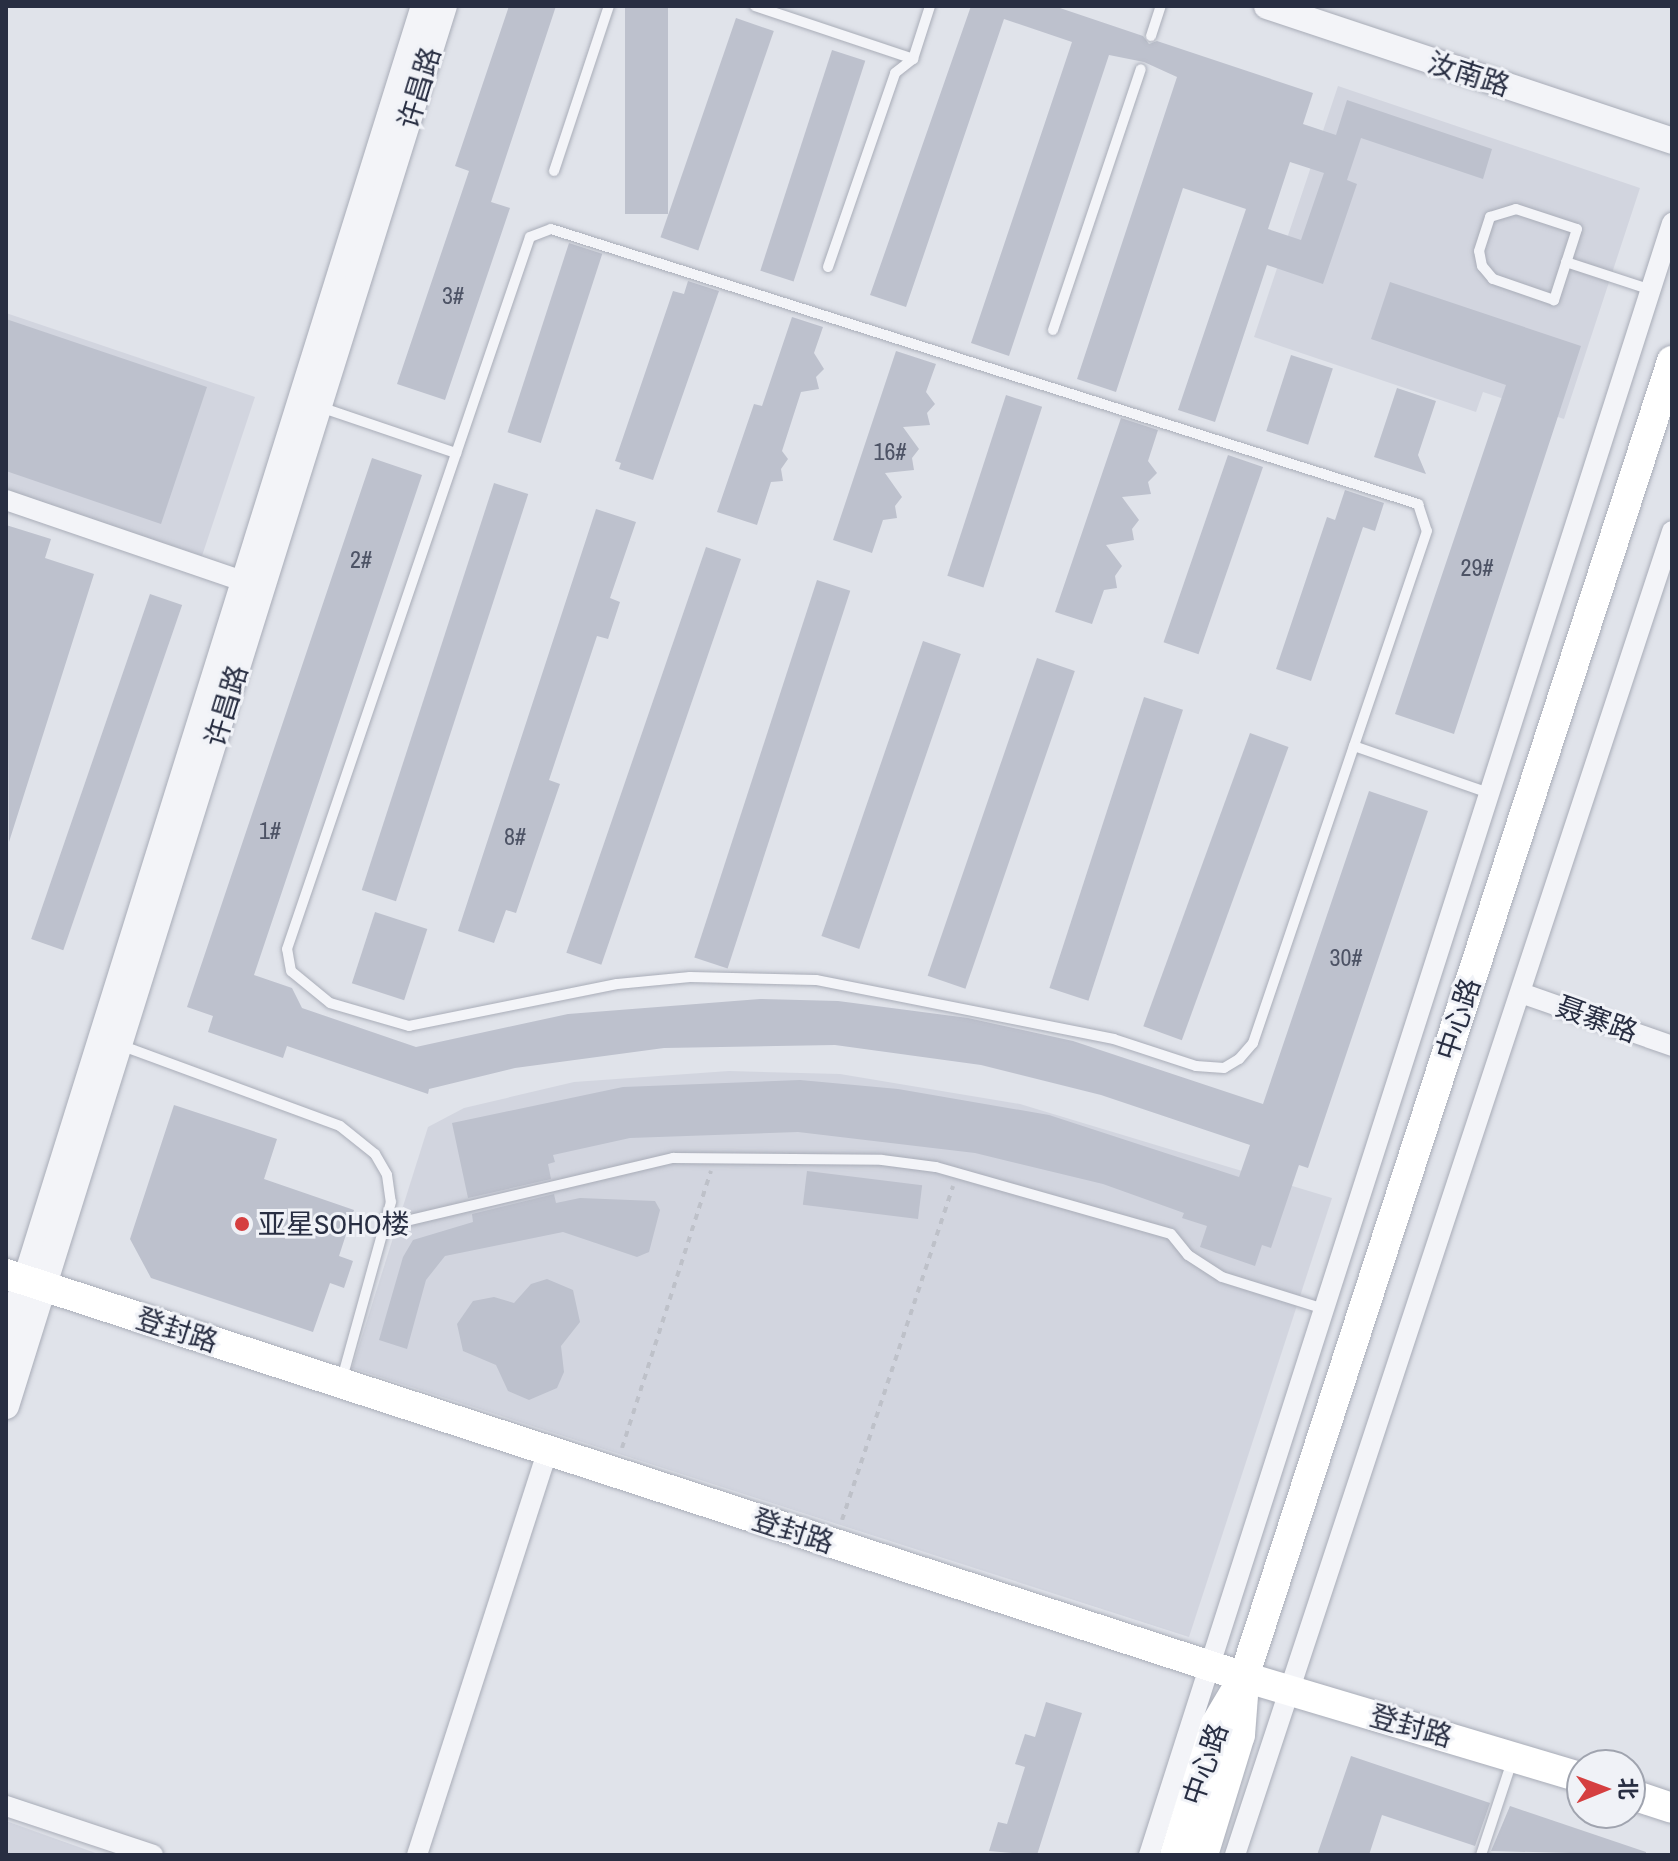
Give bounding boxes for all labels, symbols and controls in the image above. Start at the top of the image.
street label: 许昌路 [391,43,447,133]
street label: 汝南路 [1424,45,1514,103]
house number: 3# [442,282,464,310]
house number: 16# [874,438,906,466]
house number: 2# [350,546,372,574]
house number: 29# [1461,554,1493,582]
street label: 许昌路 [198,661,254,751]
house number: 1# [259,817,281,845]
house number: 8# [504,823,526,851]
house number: 30# [1330,944,1362,972]
street label: 中心路 [1429,974,1487,1064]
street label: 聂寨路 [1552,989,1642,1049]
place label: 亚星SOHO楼 [258,1207,410,1241]
marker: 亚星SOHO楼 [233,1215,251,1233]
street label: 登封路 [132,1301,222,1359]
street label: 登封路 [748,1502,838,1560]
street label: 登封路 [1366,1698,1456,1754]
street label: 中心路 [1175,1719,1235,1809]
north arrow [1566,1749,1646,1829]
text: 北 [1613,1777,1643,1800]

